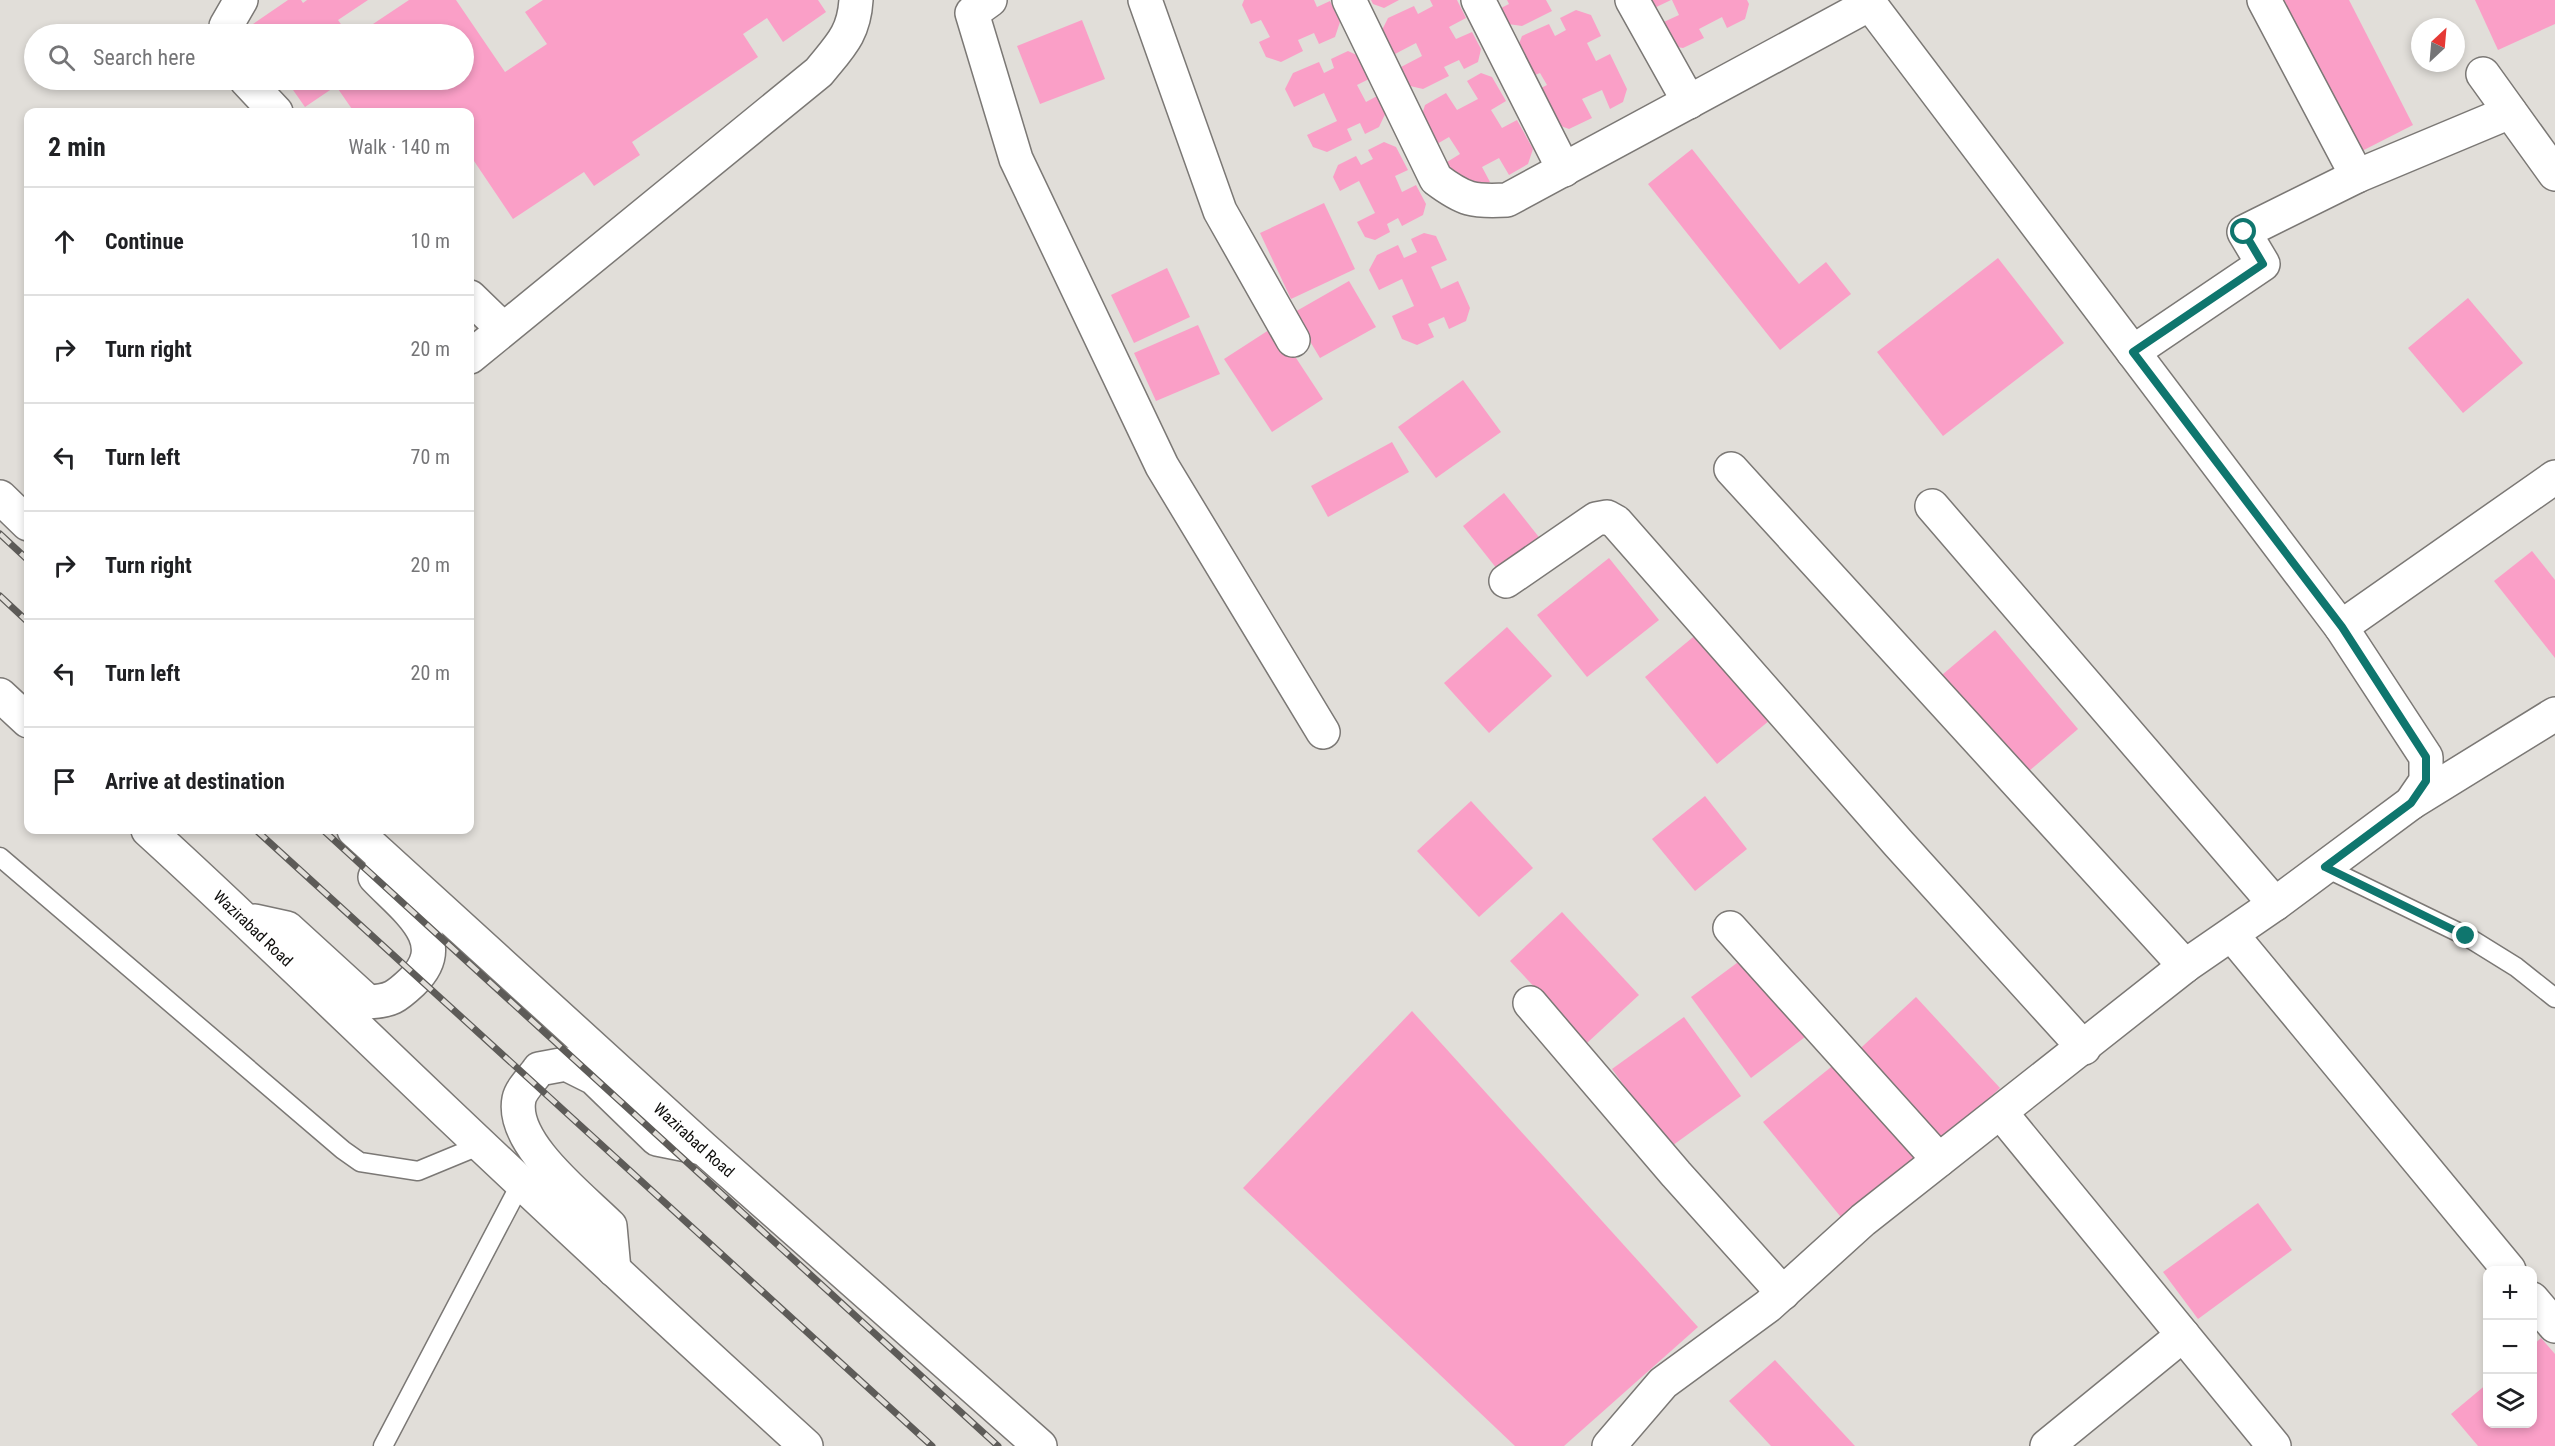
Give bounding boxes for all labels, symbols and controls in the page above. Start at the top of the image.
north arrow [2411,18,2465,72]
search box [24,24,474,90]
icon: search [45,41,78,74]
text: Search here [93,45,195,70]
text: 2 min [48,132,106,162]
text: Walk · 140 m [349,135,450,159]
route start [2230,218,2256,244]
icon: ahead [48,225,81,258]
text: Continue [105,229,184,254]
text: 10 m [411,229,450,253]
icon: right [48,333,81,366]
text: Turn right [105,337,192,362]
text: 20 m [411,337,450,361]
icon: left [48,441,81,474]
text: Turn left [105,445,180,470]
text: 70 m [411,445,450,469]
icon: right [48,549,81,582]
text: Turn right [105,553,192,578]
text: 20 m [411,553,450,577]
icon: left [48,657,81,690]
text: Turn left [105,661,180,686]
text: 20 m [411,661,450,685]
icon: arrive [48,765,81,798]
text: Arrive at destination [105,769,285,794]
street label: Wazirabad Road [210,886,297,970]
route end [2452,922,2478,948]
street label: Wazirabad Road [650,1098,738,1181]
map controls [2483,1266,2537,1428]
button: + [2483,1266,2537,1320]
button: − [2483,1320,2537,1374]
button: layers [2483,1374,2537,1428]

